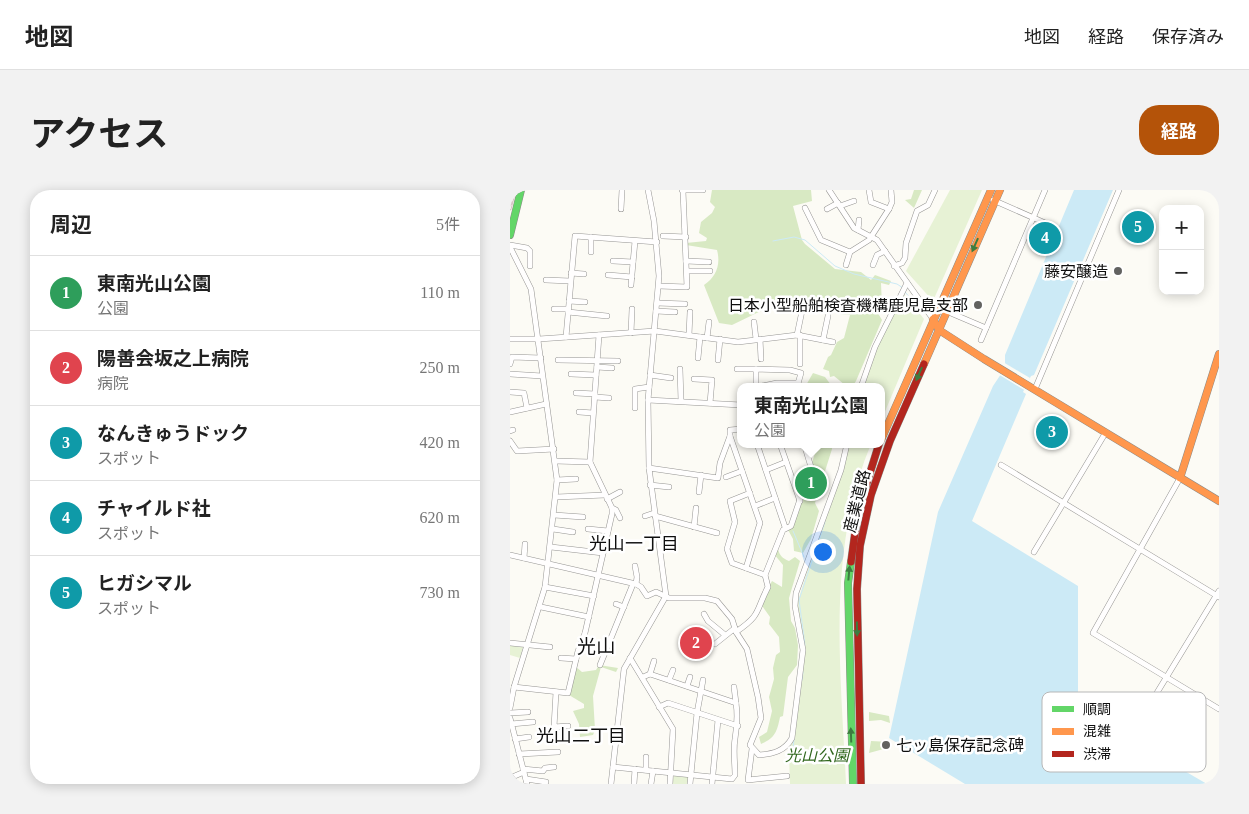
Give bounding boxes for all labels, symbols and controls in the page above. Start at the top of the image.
text: 地図 [25,24,73,50]
text: 地図 [1024,27,1060,47]
text: 経路 [1088,27,1124,47]
text: 保存済み [1152,27,1224,47]
button: 経路 [1139,105,1219,155]
text: アクセス [30,115,168,154]
map controls [1159,205,1204,295]
button: + [1159,205,1204,250]
pin: 5 [1122,208,1154,246]
text: 周辺 [50,213,92,237]
text: 5件 [436,216,460,233]
pin: 4 [1029,219,1061,257]
one-way arrow [971,238,979,252]
button: − [1159,250,1204,295]
place label: 藤安醸造 [1044,263,1108,280]
marker: 藤安醸造 [1112,265,1124,277]
text: 東南光山公園 [97,273,211,294]
text: 1 [62,284,70,301]
text: 110 m [420,284,460,301]
place label: 日本小型船舶検査機構鹿児島支部 [728,297,968,314]
marker: 日本小型船舶検査機構鹿児島支部 [972,299,984,311]
text: 公園 [97,300,129,317]
text: 陽善会坂之上病院 [97,348,249,369]
text: 2 [62,359,70,376]
text: 250 m [420,359,460,376]
one-way arrow [915,367,923,381]
text: 病院 [97,375,129,392]
popup [737,383,885,448]
text: 東南光山公園 [754,395,868,416]
pin: 3 [1036,413,1068,451]
text: 公園 [754,422,786,439]
text: なんきゅうドック [97,423,249,444]
text: 3 [62,434,70,451]
text: 420 m [420,434,460,451]
text: スポット [97,450,161,467]
pin: 1 [795,464,827,502]
street label: 産業道路 [841,468,873,534]
text: チャイルド社 [97,498,211,519]
text: 4 [62,509,70,526]
text: 620 m [420,509,460,526]
text: スポット [97,525,161,542]
district label: 光山一丁目 [589,534,679,554]
your location [810,539,836,565]
one-way arrow [845,565,853,581]
text: ヒガシマル [97,573,192,594]
text: 5 [62,584,70,601]
text: 730 m [420,584,460,601]
text: スポット [97,600,161,617]
one-way arrow [853,622,861,638]
pin: 2 [680,624,712,662]
district label: 光山 [577,636,615,657]
legend [1042,692,1206,772]
text: 順調 [1083,702,1111,717]
text: 混雑 [1083,723,1111,739]
district label: 光山二丁目 [536,726,626,746]
one-way arrow [847,727,855,743]
place label: 七ッ島保存記念碑 [896,737,1024,754]
marker: 七ッ島保存記念碑 [880,739,892,751]
park label: 光山公園 [785,747,851,764]
text: 渋滞 [1083,747,1111,762]

